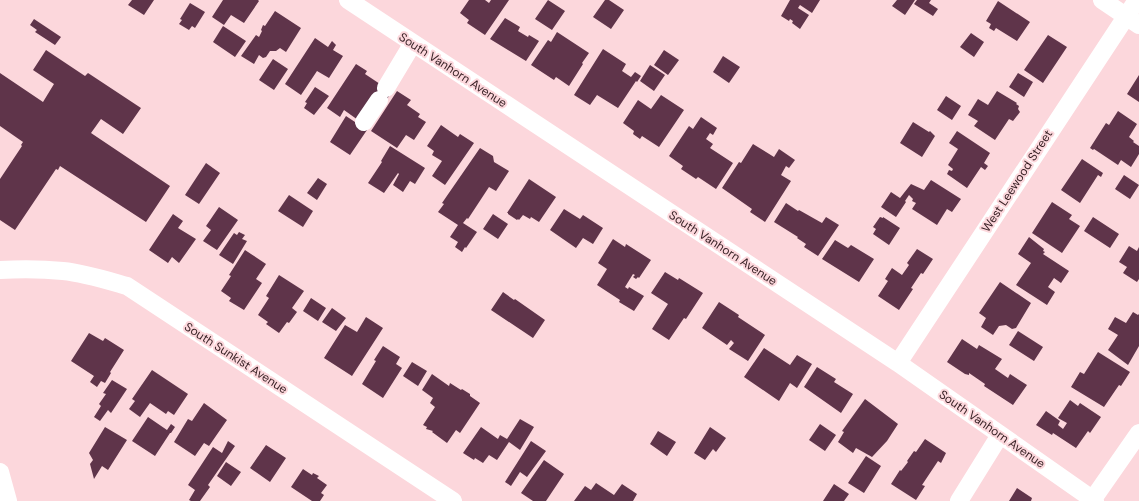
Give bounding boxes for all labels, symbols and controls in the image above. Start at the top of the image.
street label: South Vanhorn Avenue [396,29,510,111]
street label: West Leewood Street [978,127,1056,235]
street label: South Vanhorn Avenue [666,207,780,289]
street label: South Sunkist Avenue [181,319,291,397]
street label: South Vanhorn Avenue [936,386,1048,472]

